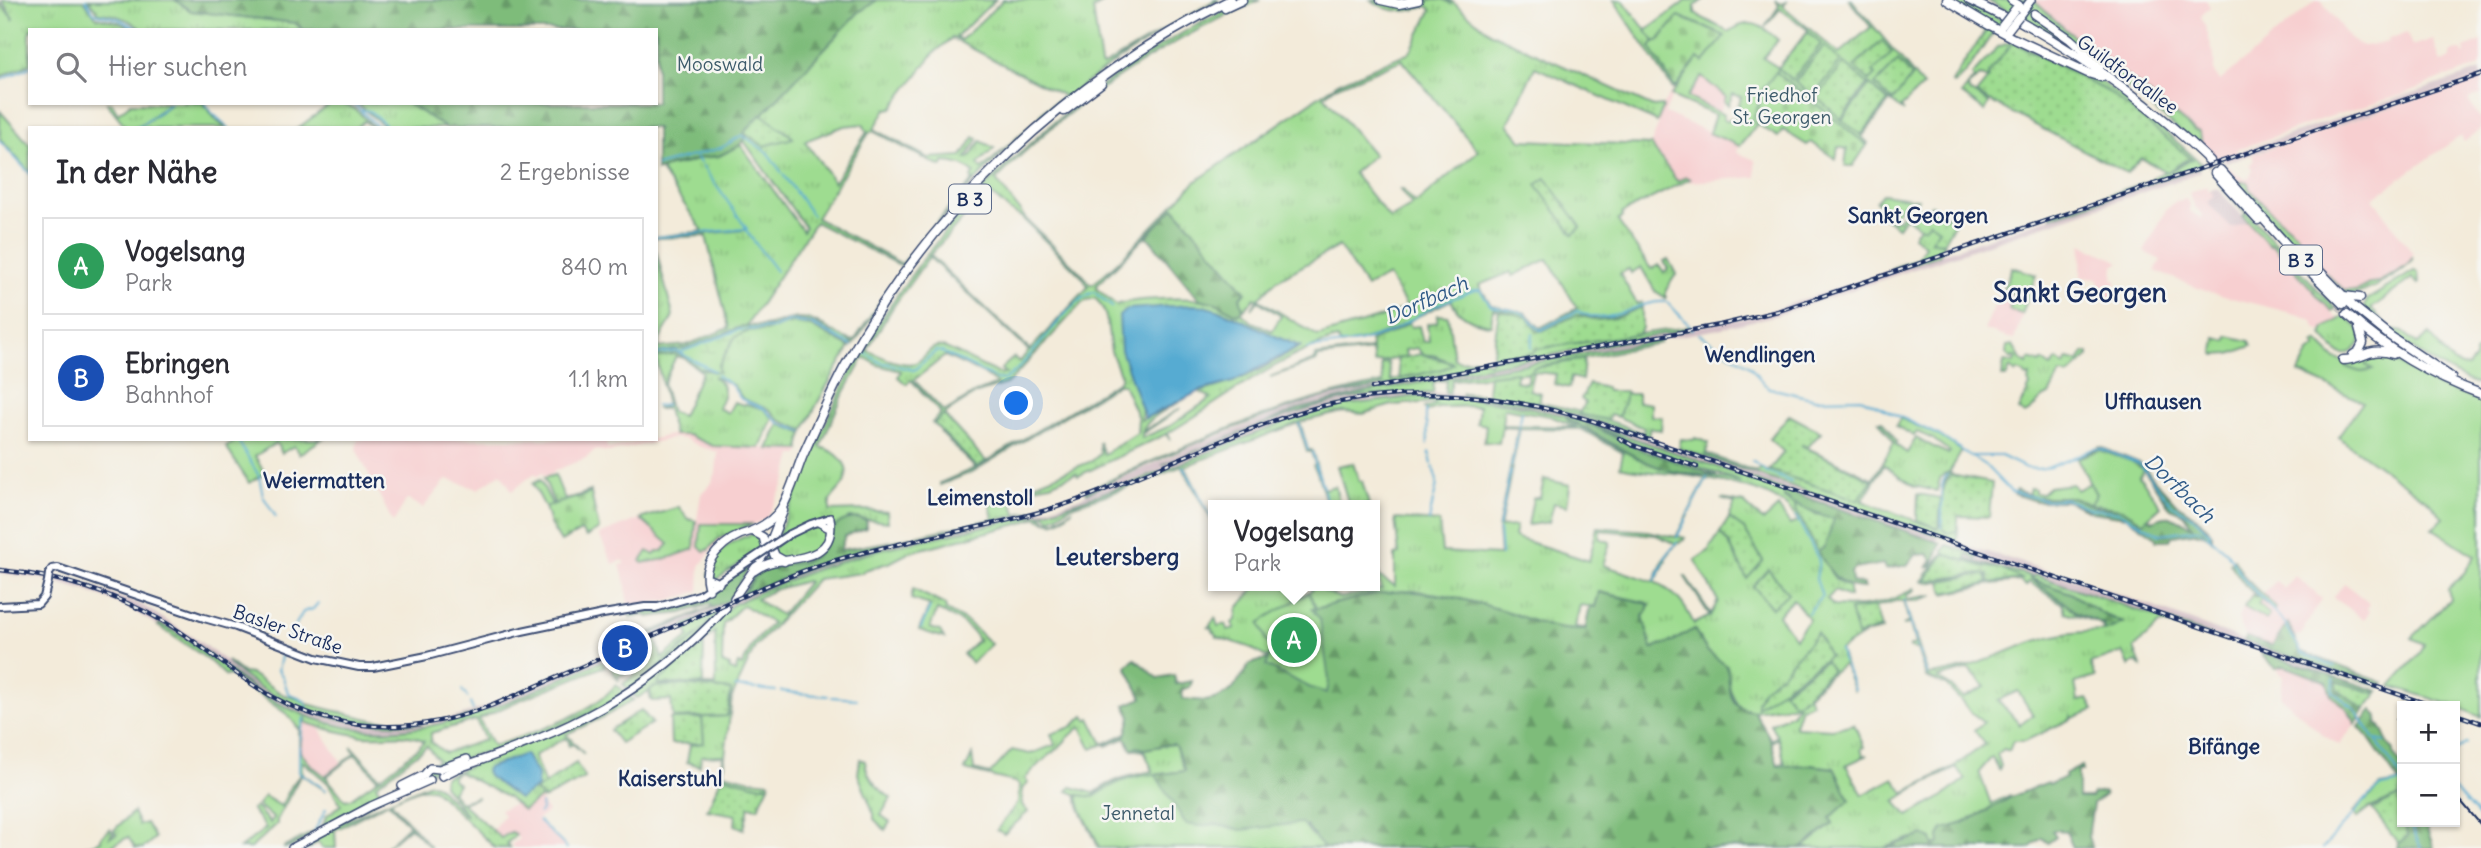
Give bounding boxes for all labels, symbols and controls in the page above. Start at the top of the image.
search box [28,28,658,105]
street label: Guildfordallee [2073,29,2183,119]
icon: search [52,48,90,86]
text: Hier suchen [108,50,248,83]
park label: Mooswald [677,52,763,76]
park label: Friedhof St. Georgen [1732,83,1832,129]
text: In der Nähe [56,153,218,191]
text: 2 Ergebnisse [500,157,630,186]
road number: B 3 [949,184,991,214]
district label: Sankt Georgen [1848,202,1988,229]
text: Vogelsang [125,235,245,268]
road number: B 3 [2280,246,2322,274]
text: A [74,252,88,281]
text: 840 m [561,252,628,281]
text: Park [125,268,173,297]
water label: Dorfbach [1380,269,1473,330]
district label: Sankt Georgen [1993,276,2167,309]
district label: Wendlingen [1705,341,1815,368]
text: Ebringen [125,347,230,380]
text: B [73,364,89,393]
text: 1.1 km [569,364,628,393]
text: Bahnhof [125,380,213,409]
your location [999,386,1033,420]
district label: Uffhausen [2104,388,2202,415]
water label: Dorfbach [2139,448,2222,529]
district label: Weiermatten [263,467,385,494]
district label: Leimenstoll [927,484,1033,511]
popup [1208,500,1380,591]
text: Vogelsang [1234,515,1354,548]
district label: Leutersberg [1055,542,1179,571]
text: Park [1234,548,1281,577]
street label: Basler Straße [230,599,346,659]
pin: A [1271,614,1317,666]
pin: B [602,622,648,674]
map controls [2397,701,2460,827]
button: + [2397,701,2460,764]
district label: Bifänge [2188,733,2260,760]
button: − [2397,764,2460,827]
district label: Kaiserstuhl [618,765,722,792]
park label: Jennetal [1101,801,1175,825]

